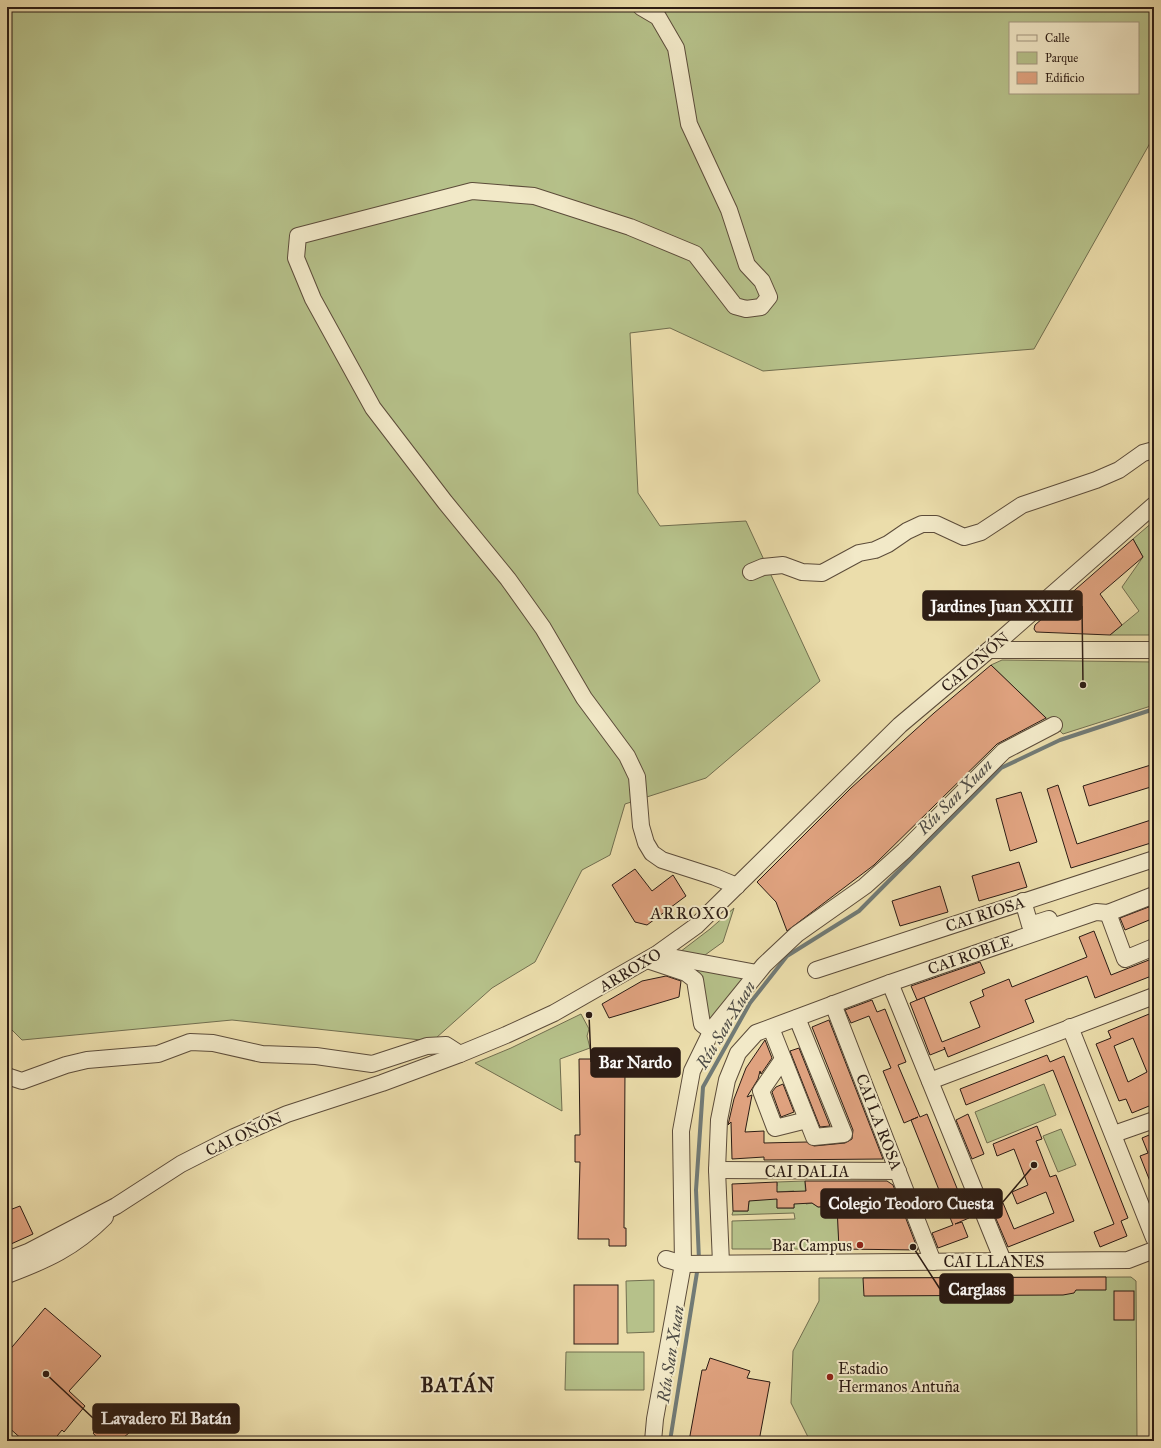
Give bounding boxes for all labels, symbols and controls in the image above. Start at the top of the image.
legend [1009,22,1139,94]
text: Calle [1045,31,1070,45]
text: Parque [1045,51,1078,66]
text: Edificio [1045,71,1084,85]
callout: Jardines Juan XXIII [923,591,1082,620]
text: Jardines Juan XXIII [928,596,1074,617]
street label: CAI OÑÓN [936,626,1013,696]
water label: Ríu San Xuan [912,755,997,840]
street label: CAI RIOSA [943,892,1027,936]
district label: ARROXO [649,903,730,924]
street label: CAI ROBLE [925,932,1015,978]
street label: ARROXO [595,944,664,996]
water label: Ríu San Xuan [691,977,760,1073]
callout: Bar Nardo [591,1048,680,1077]
text: Bar Nardo [598,1052,672,1073]
street label: CAI LA ROSA [852,1071,906,1173]
street label: CAI OÑÓN [202,1106,286,1160]
street label: CAI DALIA [765,1162,850,1181]
callout: Colegio Teodoro Cuesta [821,1189,1002,1218]
text: Colegio Teodoro Cuesta [828,1193,995,1214]
place label: Bar Campus [772,1236,852,1255]
marker: Bar Campus [855,1240,865,1250]
street label: CAI LLANES [943,1252,1045,1271]
callout: Carglass [940,1274,1013,1303]
text: Carglass [948,1279,1006,1300]
water label: Ríu San Xuan [653,1304,689,1405]
place label: Estadio Hermanos Antuña [838,1359,960,1396]
district label: BATÁN [421,1372,495,1397]
marker: Estadio Hermanos Antuña [825,1372,835,1382]
callout: Lavadero El Batán [93,1404,239,1433]
text: Lavadero El Batán [101,1408,232,1429]

